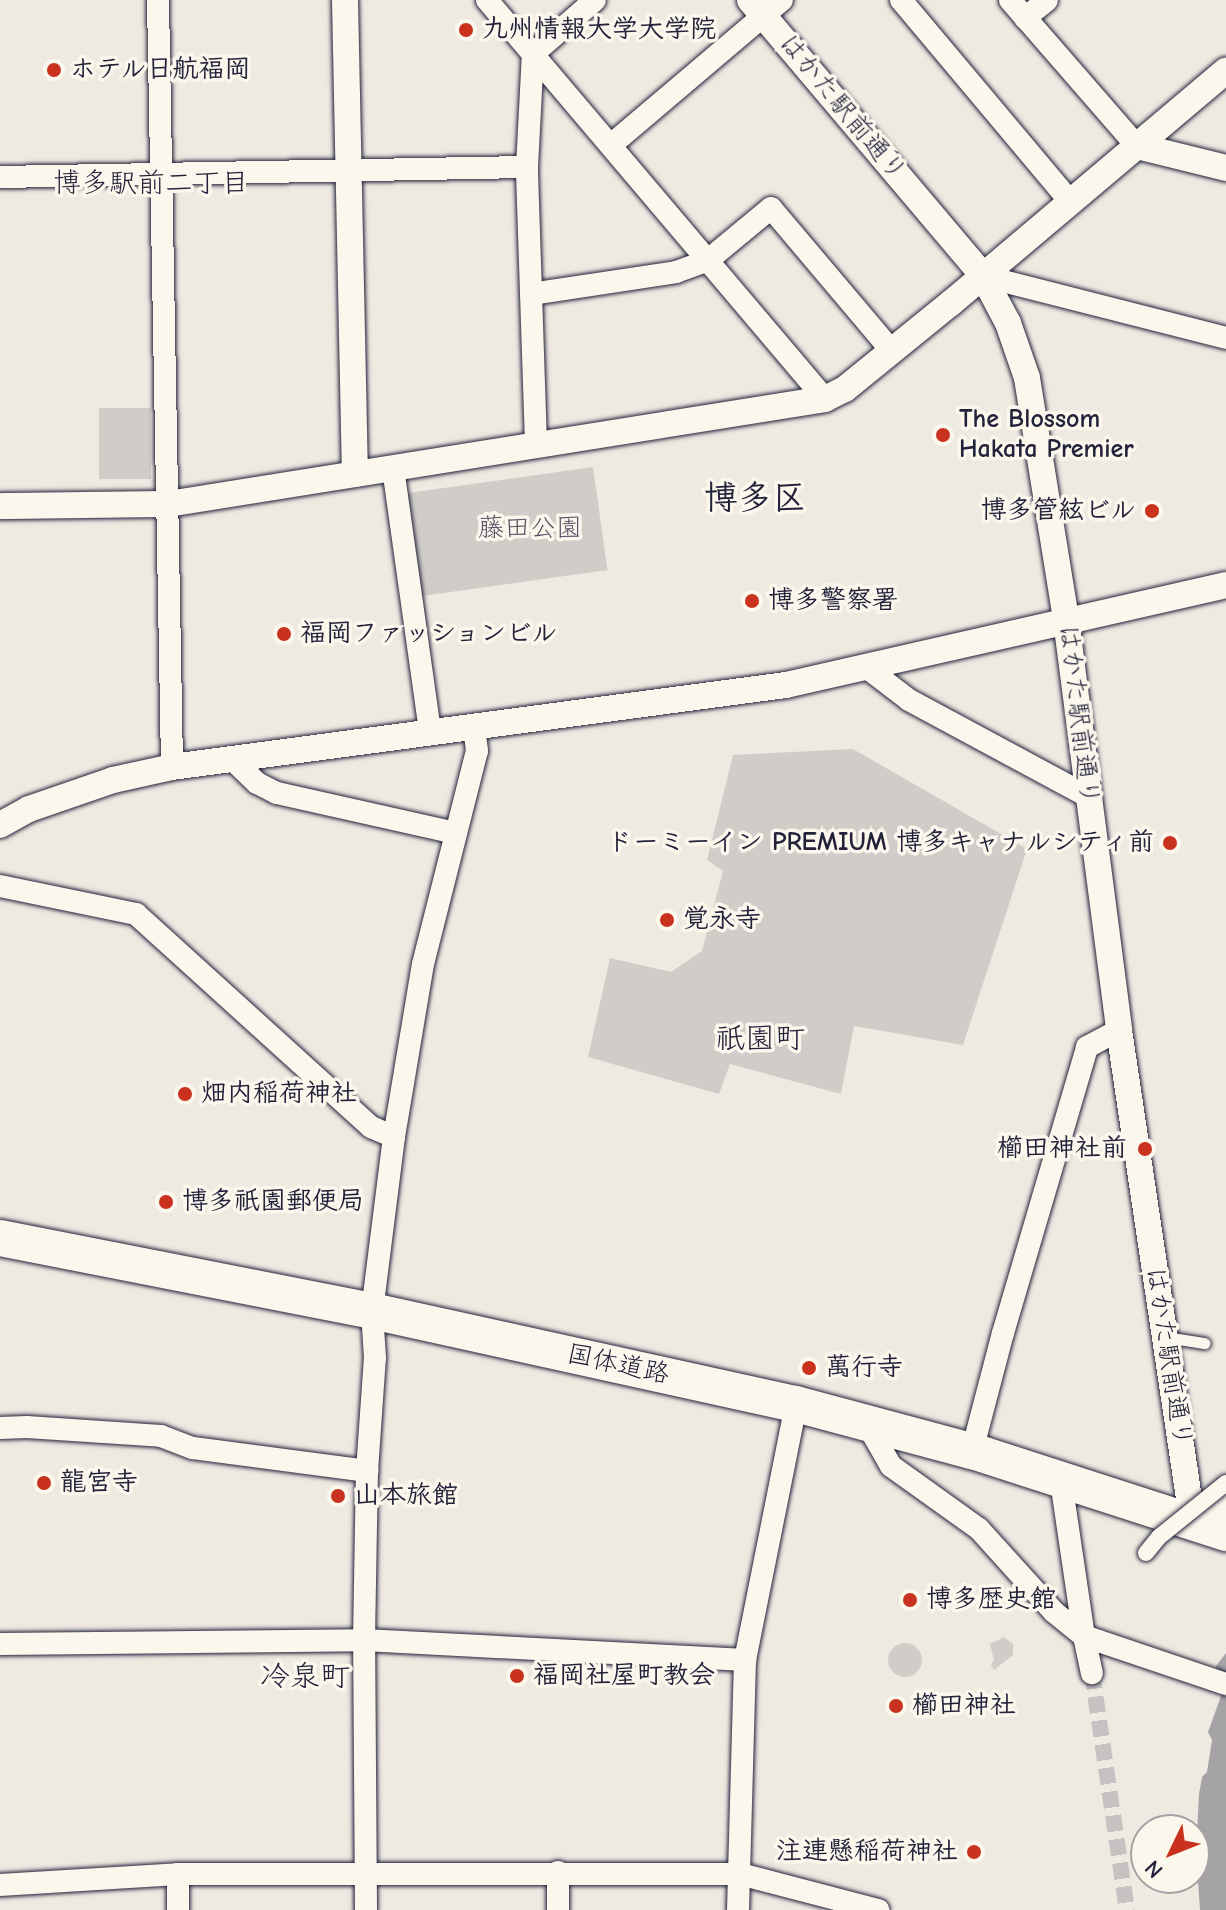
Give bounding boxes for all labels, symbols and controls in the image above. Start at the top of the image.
place label: 九州情報大学大学院 [482,14,716,46]
marker: 九州情報大学大学院 [457,21,475,39]
street label: はかた駅前通り [772,28,912,188]
place label: ホテル日航福岡 [70,54,252,86]
marker: ホテル日航福岡 [45,61,63,79]
district label: 博多駅前二丁目 [53,166,249,200]
place label: The Blossom Hakata Premier [959,404,1134,466]
marker: The Blossom Hakata Premier [934,426,952,444]
district label: 博多区 [704,479,806,519]
place label: 博多管絃ビル [980,495,1136,527]
marker: 博多管絃ビル [1143,502,1161,520]
park label: 藤田公園 [478,513,582,545]
place label: 博多警察署 [768,585,898,617]
marker: 博多警察署 [743,592,761,610]
place label: 福岡ファッションビル [300,618,560,650]
street label: はかた駅前通り [1051,623,1105,807]
marker: 福岡ファッションビル [275,625,293,643]
place label: ドーミーイン PREMIUM 博多キャナルシティ前 [605,827,1154,859]
marker: ドーミーイン PREMIUM 博多キャナルシティ前 [1161,834,1179,852]
place label: 覚永寺 [683,904,761,936]
marker: 覚永寺 [658,911,676,929]
district label: 祇園町 [715,1021,805,1057]
place label: 畑内稲荷神社 [201,1078,357,1110]
marker: 畑内稲荷神社 [176,1085,194,1103]
place label: 櫛田神社前 [997,1133,1127,1165]
marker: 櫛田神社前 [1134,1138,1156,1160]
place label: 博多祇園郵便局 [182,1186,364,1218]
marker: 博多祇園郵便局 [157,1193,175,1211]
street label: はかた駅前通り [1138,1265,1198,1449]
street label: 国体道路 [564,1339,672,1391]
place label: 萬行寺 [825,1352,903,1384]
marker: 萬行寺 [800,1359,818,1377]
place label: 龍宮寺 [60,1467,138,1499]
marker: 龍宮寺 [35,1474,53,1492]
place label: 山本旅館 [354,1480,458,1512]
marker: 山本旅館 [329,1487,347,1505]
place label: 博多歴史館 [926,1584,1056,1616]
marker: 博多歴史館 [901,1591,919,1609]
district label: 冷泉町 [260,1659,350,1695]
place label: 福岡社屋町教会 [533,1660,715,1692]
marker: 福岡社屋町教会 [508,1667,526,1685]
place label: 櫛田神社 [912,1690,1016,1722]
marker: 櫛田神社 [887,1697,905,1715]
north arrow [1130,1814,1210,1894]
place label: 注連懸稲荷神社 [776,1836,958,1868]
marker: 注連懸稲荷神社 [965,1843,983,1861]
text: N [1140,1855,1168,1883]

